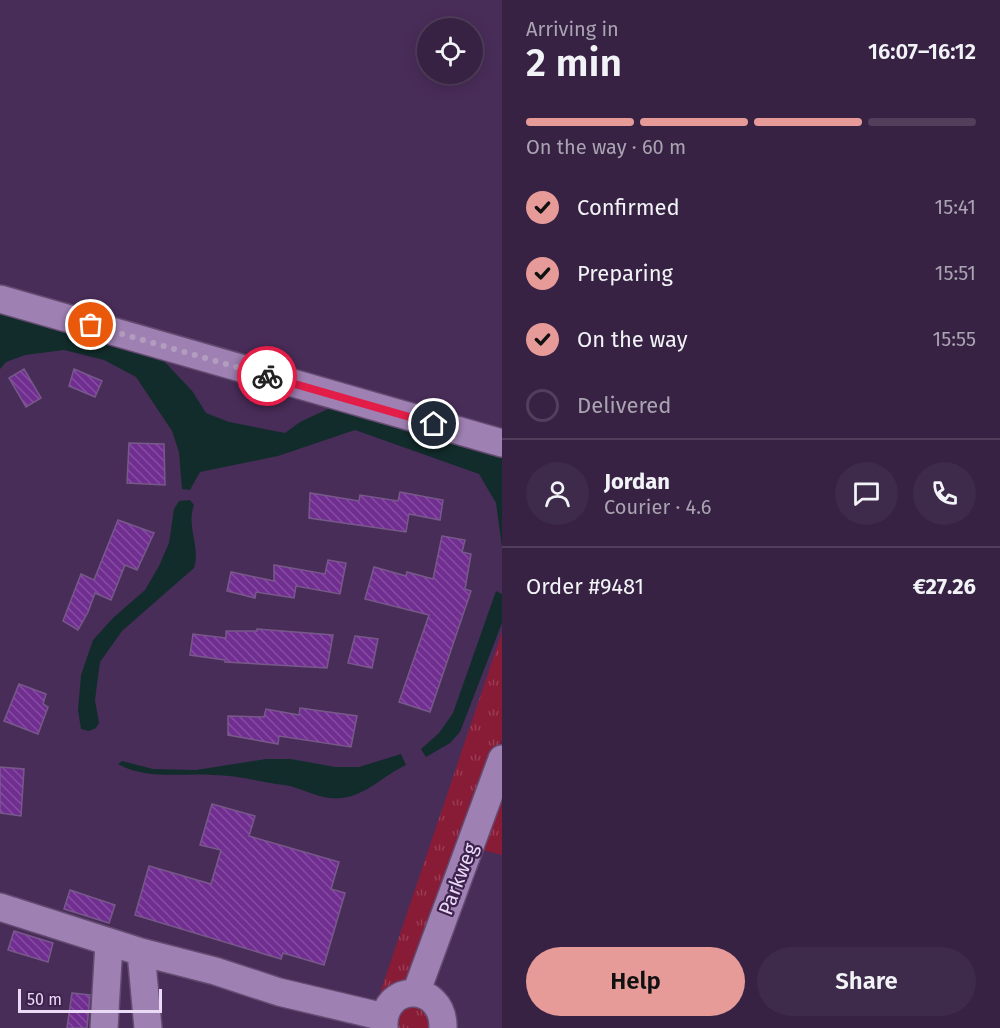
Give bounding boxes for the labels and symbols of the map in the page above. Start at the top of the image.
pin [65,299,116,350]
courier [237,346,297,406]
pin [408,398,459,449]
street label: Parkweg [433,839,483,918]
scale bar [18,986,162,1014]

